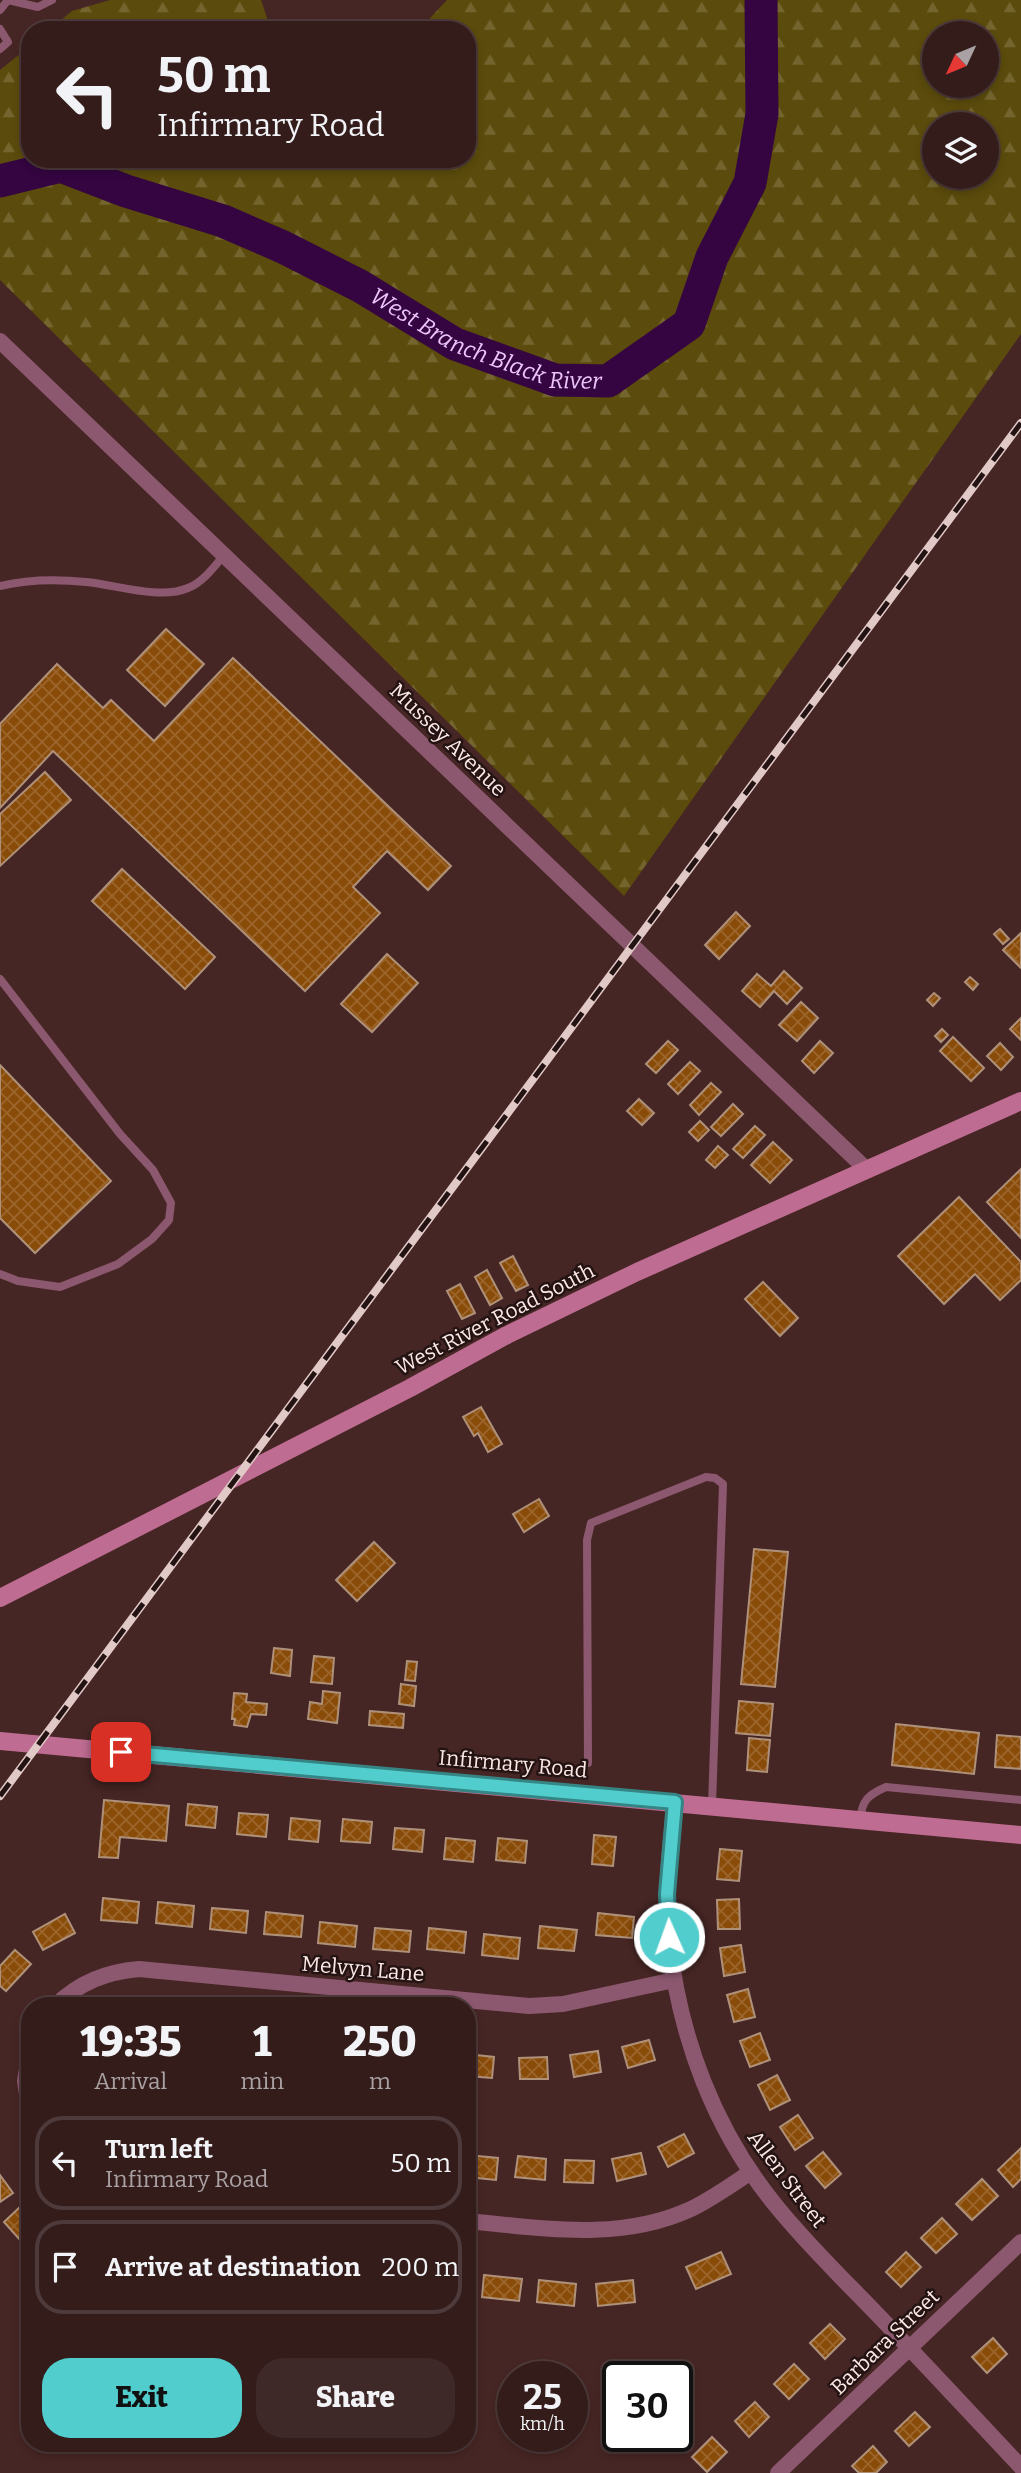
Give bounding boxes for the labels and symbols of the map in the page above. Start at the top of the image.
north arrow [922,21,999,98]
water label: West Branch Black River [365,282,603,395]
street label: Mussey Avenue [384,678,512,802]
street label: West River Road South [391,1258,599,1380]
pin [91,1722,151,1782]
street label: Infirmary Road [438,1745,588,1783]
position arrow [632,1900,706,1974]
street label: Melvyn Lane [301,1951,425,1987]
street label: Allen Street [742,2125,832,2233]
street label: Barbara Street [825,2284,945,2400]
speed limit sign: 30 [602,2361,693,2452]

